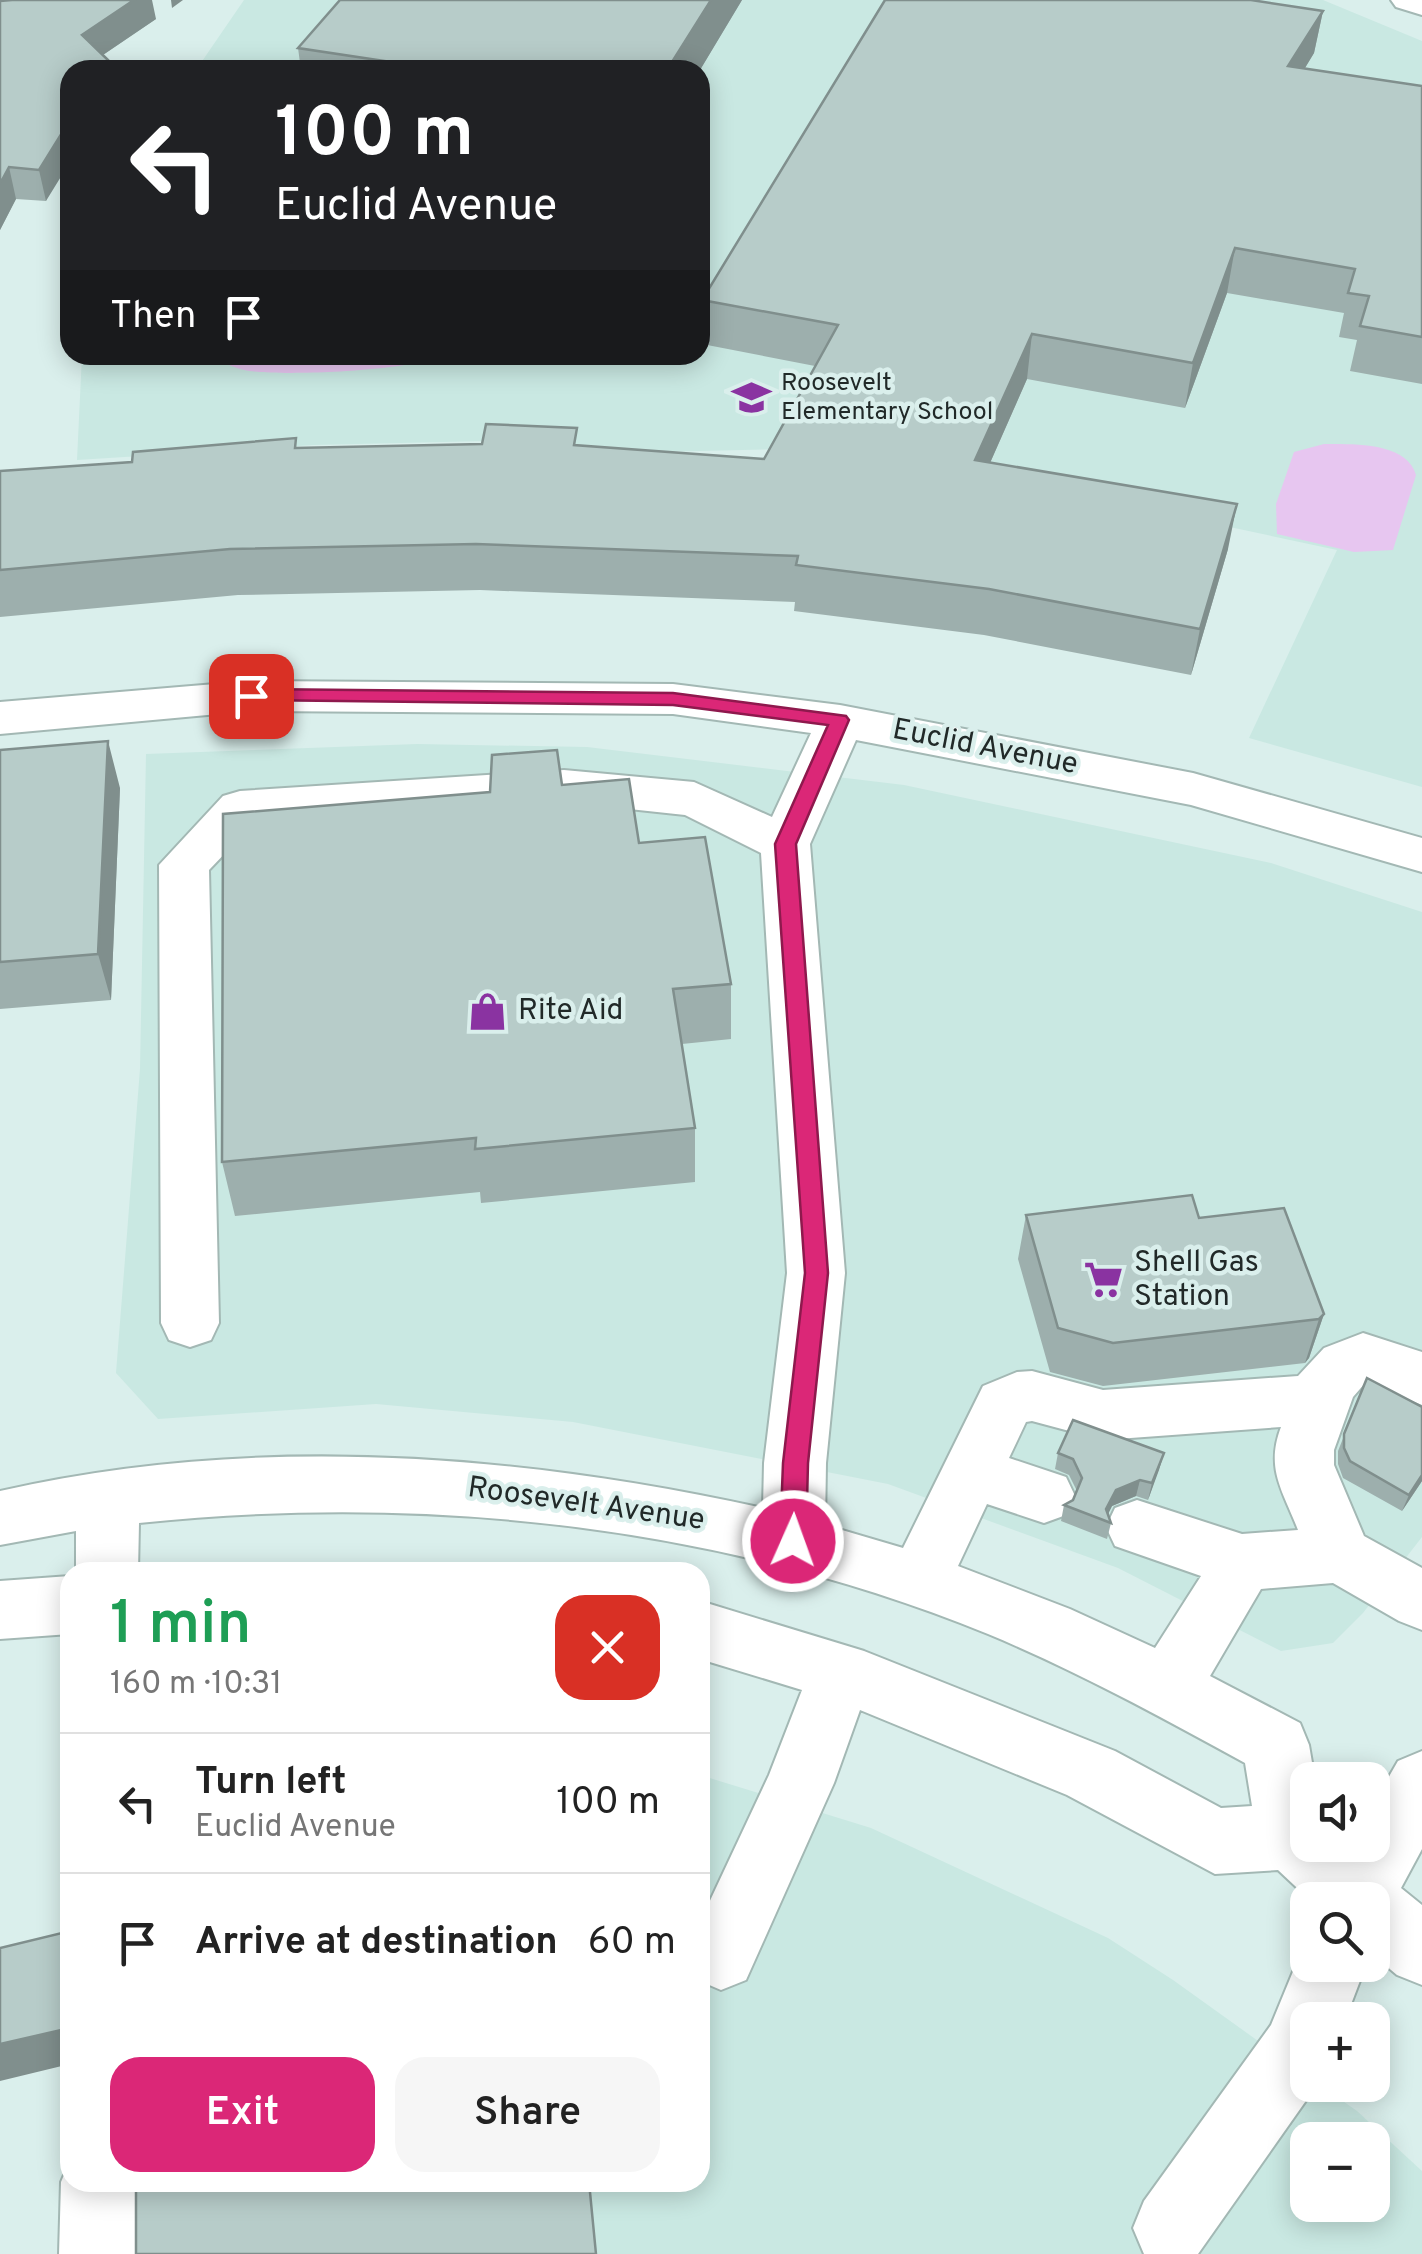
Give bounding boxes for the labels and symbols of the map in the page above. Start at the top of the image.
place label: Roosevelt Elementary School [781,368,993,429]
school or university icon: Roosevelt Elementary School [730,377,772,419]
pin [209,654,294,739]
street label: Euclid Avenue [889,712,1081,784]
shop icon: Rite Aid [467,990,509,1032]
place label: Rite Aid [518,993,623,1030]
place label: Shell Gas Station [1134,1245,1259,1316]
supermarket icon: Shell Gas Station [1083,1259,1125,1301]
street label: Roosevelt Avenue [465,1470,707,1540]
position arrow [741,1489,845,1593]

